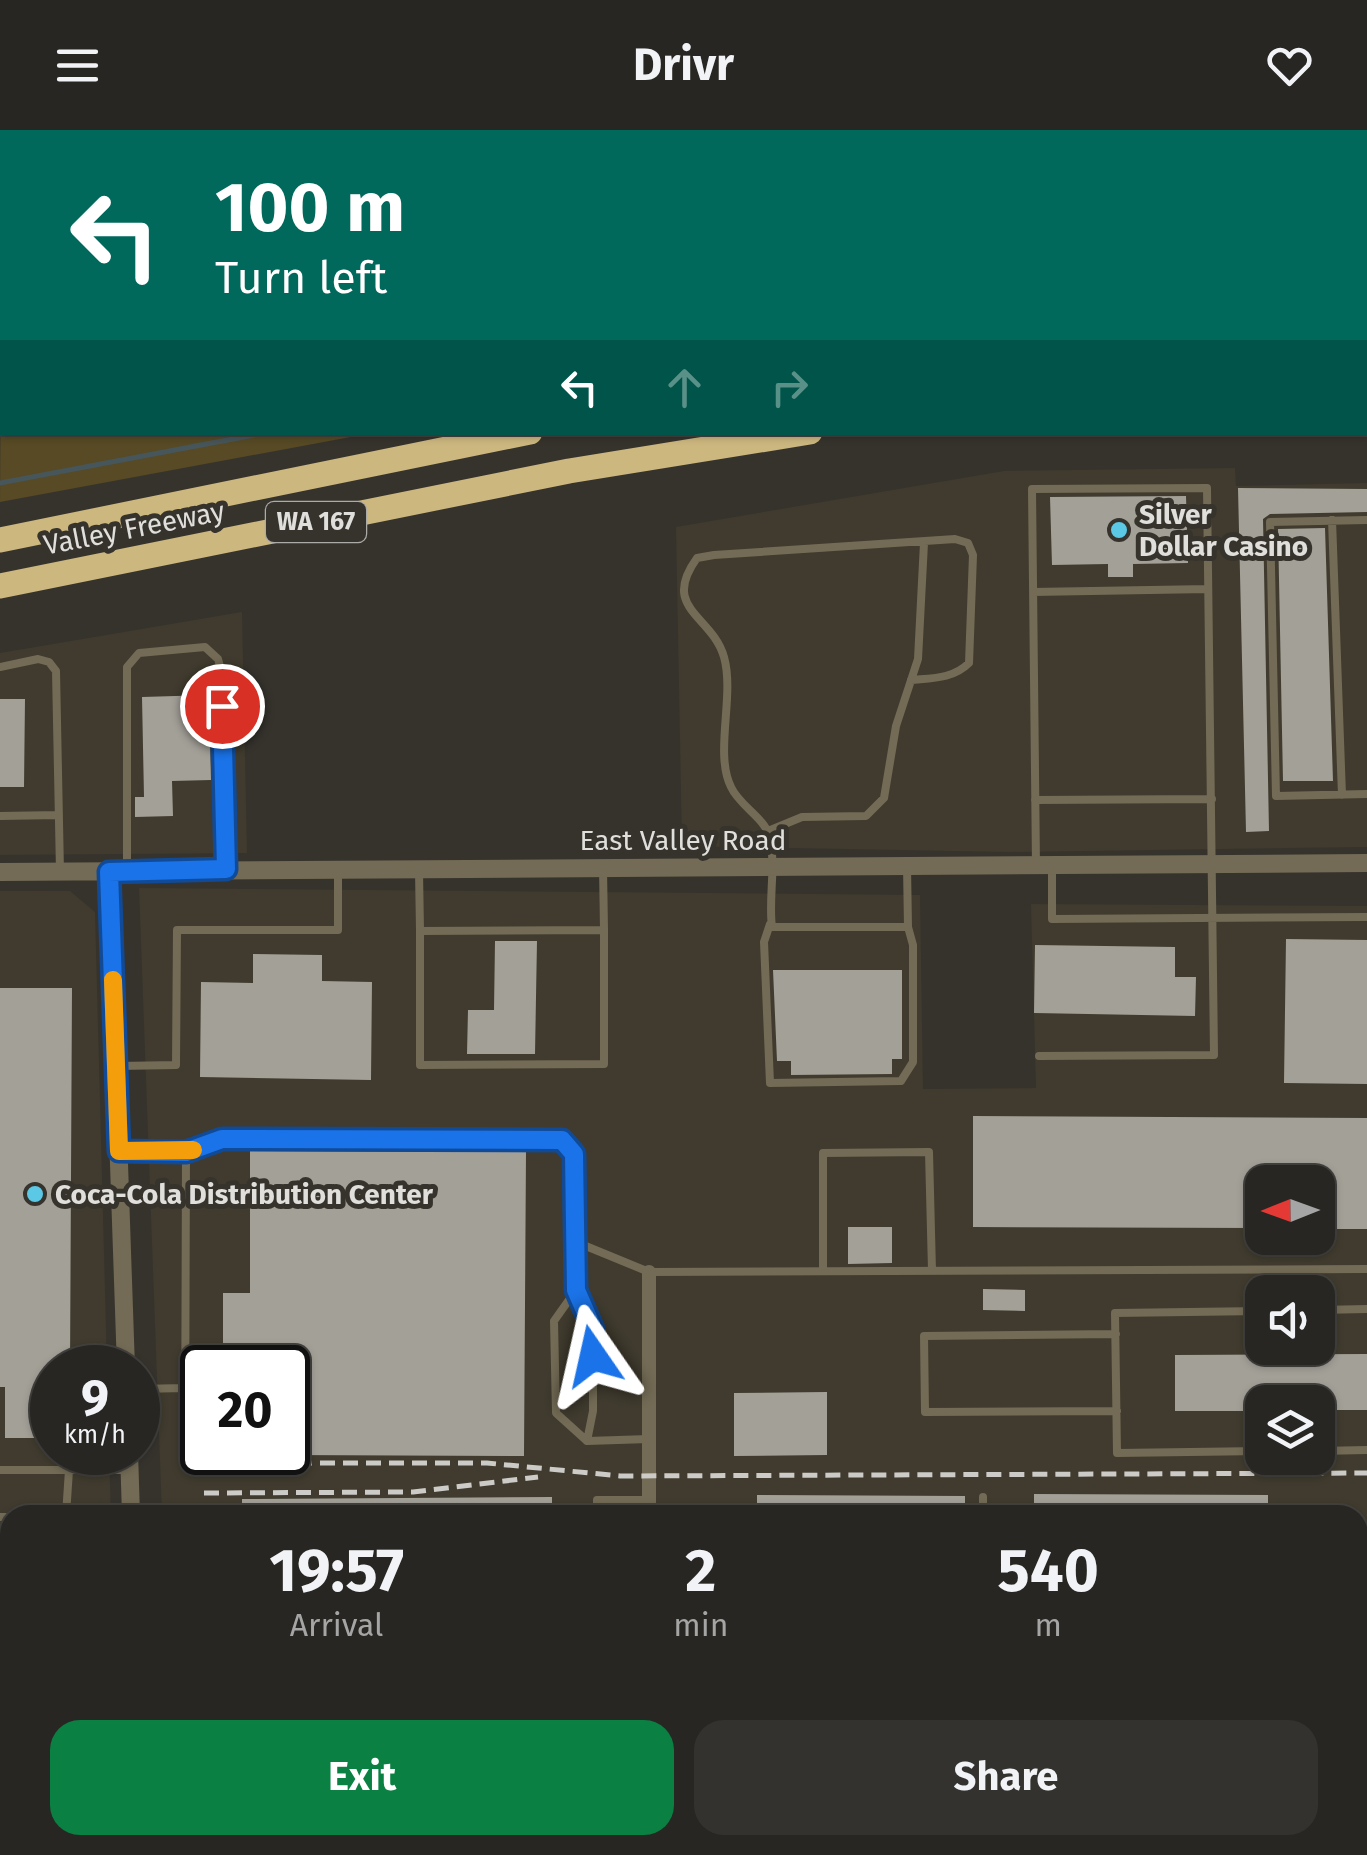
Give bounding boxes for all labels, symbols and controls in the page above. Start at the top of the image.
icon: menu [50,38,105,93]
text: Drivr [633,38,734,92]
icon: heart [1262,38,1317,93]
text: 100 m [215,166,405,250]
icon: left [50,170,180,300]
text: Turn left [215,251,387,305]
icon: left [552,360,607,415]
icon: ahead [657,360,712,415]
icon: right [762,360,817,415]
street label: Valley Freeway [41,494,227,562]
place label: Silver Dollar Casino [1139,498,1308,563]
road number: WA 167 [266,502,366,542]
marker: Silver Dollar Casino [1108,519,1130,541]
pin [180,664,265,749]
icon: arrive [195,679,250,734]
street label: East Valley Road [580,824,786,857]
north arrow [1245,1165,1335,1255]
map controls [1245,1165,1335,1475]
place label: Coca-Cola Distribution Center [55,1178,434,1211]
marker: Coca-Cola Distribution Center [24,1183,46,1205]
button: sound [1245,1275,1335,1365]
position arrow [541,1304,645,1408]
speed limit sign: 20 [180,1345,310,1475]
text: 9 [81,1368,109,1428]
button: layers [1245,1385,1335,1475]
text: km/h [64,1420,126,1450]
text: 19:57 [269,1535,404,1607]
text: 2 [685,1535,716,1607]
text: 540 [998,1535,1099,1607]
text: Arrival [290,1606,384,1644]
text: min [673,1606,728,1644]
text: m [1034,1606,1062,1644]
button: Exit [50,1720,674,1835]
button: Share [694,1720,1318,1835]

